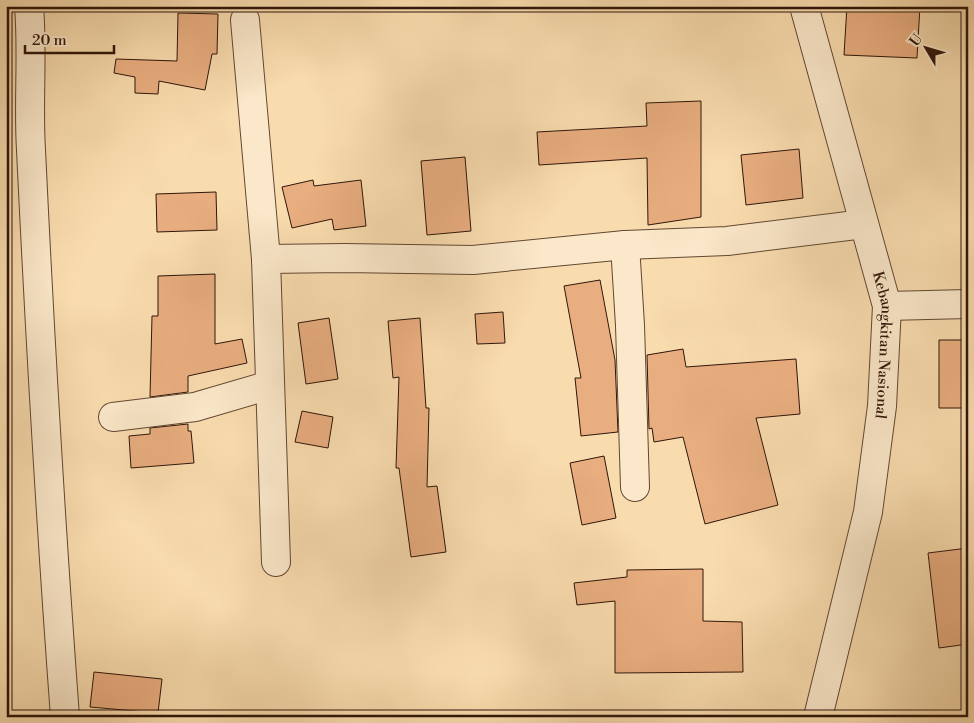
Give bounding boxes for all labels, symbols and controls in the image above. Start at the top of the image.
scale bar [25,22,114,54]
north arrow [902,22,952,72]
text: 20 m [32,31,67,50]
text: U [906,31,927,50]
street label: Kebangkitan Nasional [868,269,897,421]

